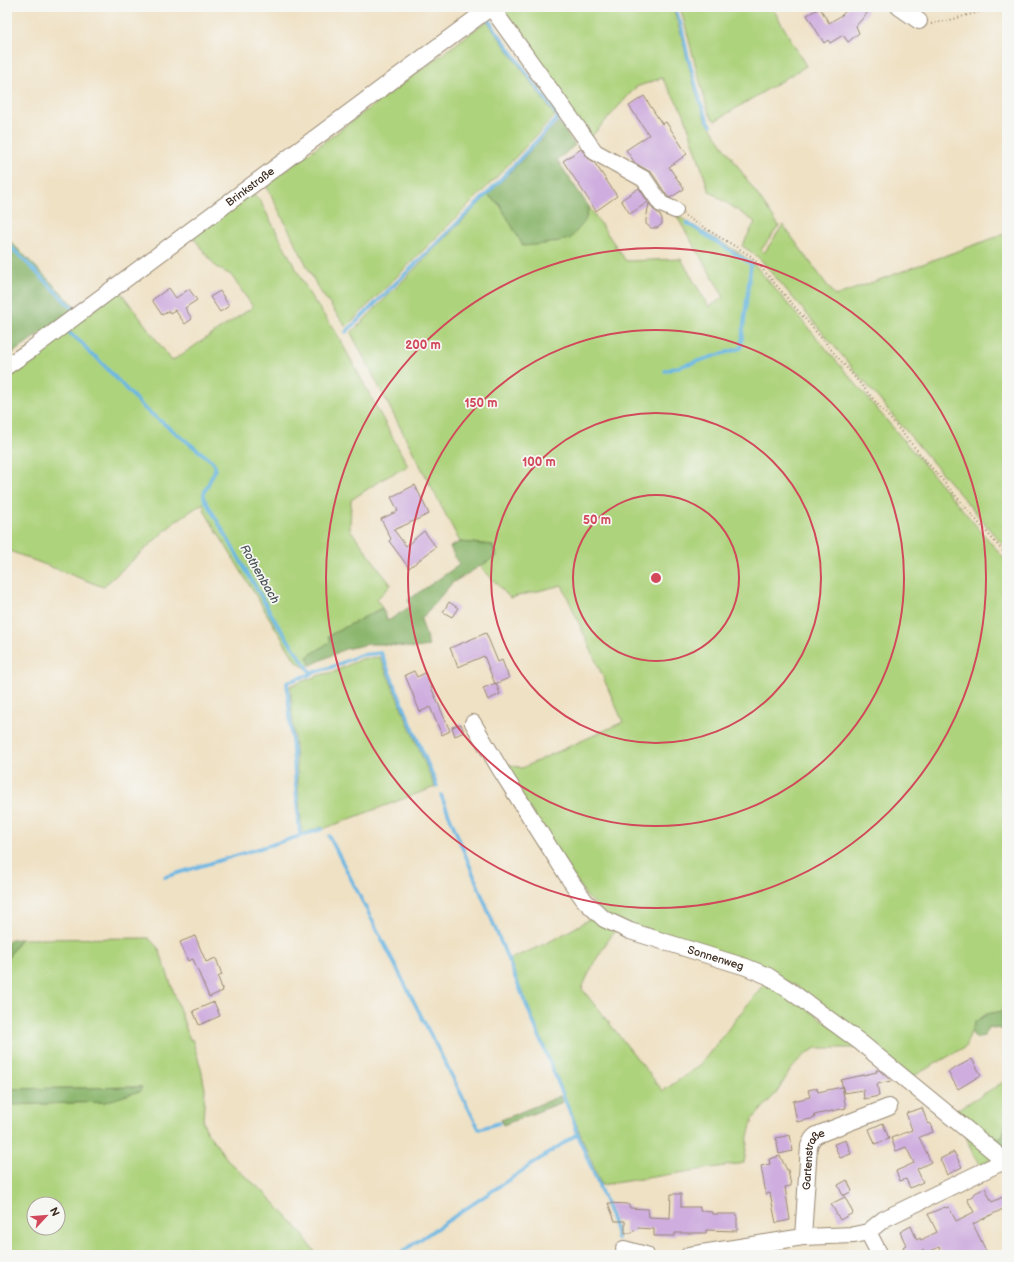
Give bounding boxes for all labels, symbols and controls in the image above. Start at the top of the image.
street label: Brinkstraße [223,164,277,209]
text: 200 m [405,338,441,353]
text: 150 m [465,396,497,411]
text: 100 m [522,455,556,470]
text: 50 m [583,513,611,528]
water label: Rothenbach [237,542,283,607]
centre of rings [649,571,663,585]
street label: Sonnenweg [686,943,745,973]
street label: Gartenstraße [800,1126,827,1191]
north arrow [26,1196,66,1236]
text: N [47,1205,62,1218]

